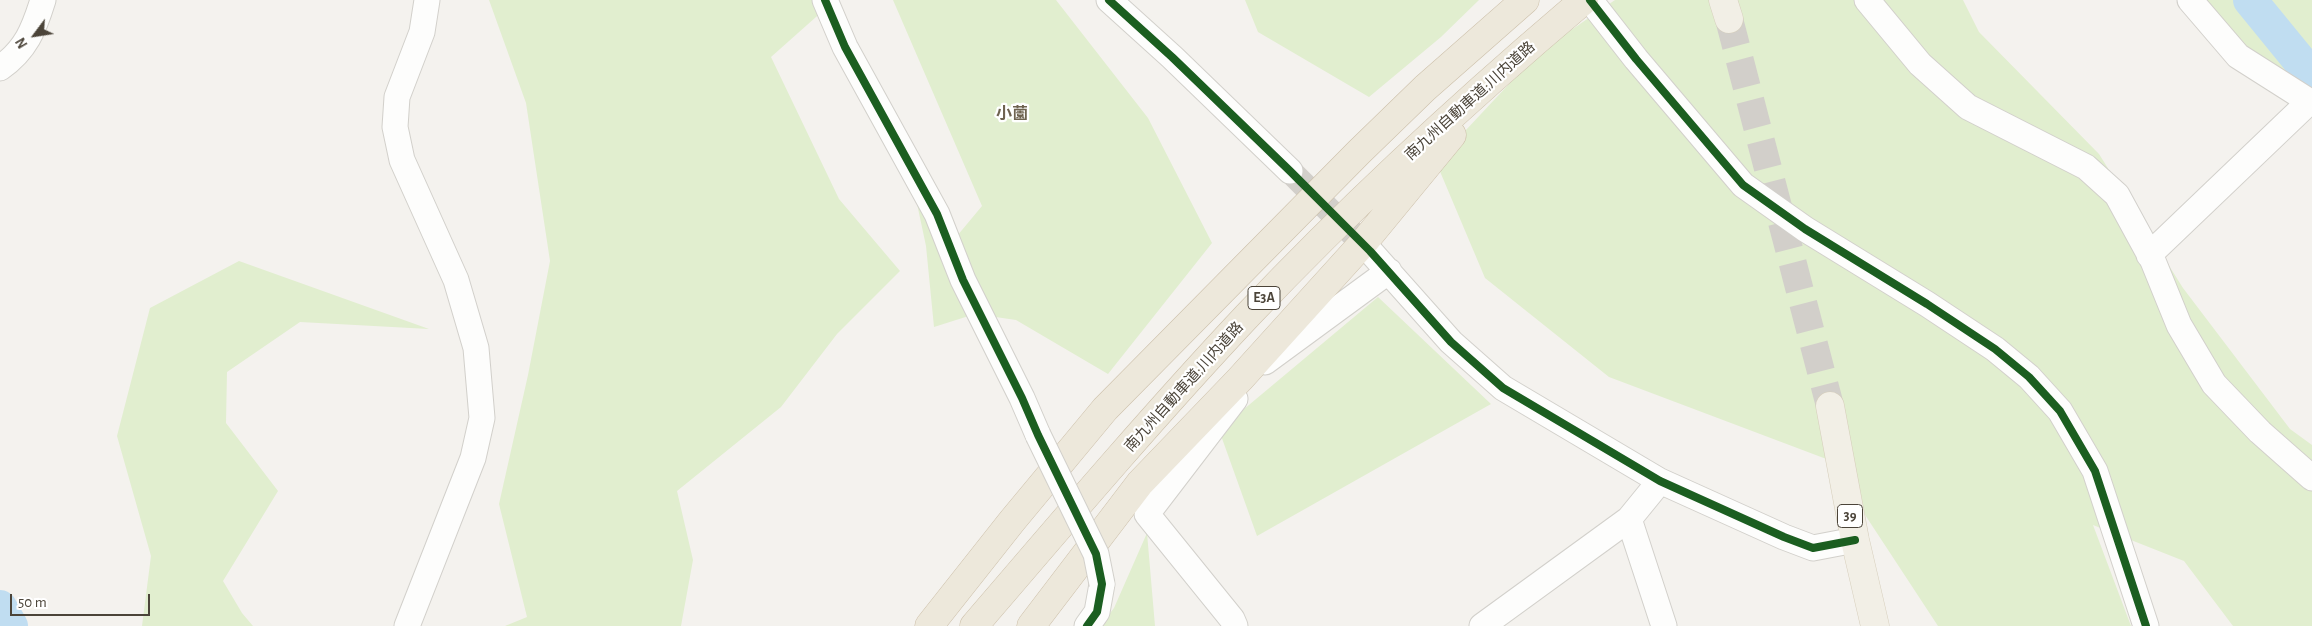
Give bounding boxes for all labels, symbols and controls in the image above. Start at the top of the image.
north arrow [10,10,60,60]
text: N [14,35,31,51]
street label: 南九州自動車道;川内道路 [1401,38,1539,164]
district label: 小薗 [996,104,1028,124]
road number: E3A [1248,286,1280,310]
street label: 南九州自動車道;川内道路 [1121,318,1247,456]
road number: 39 [1838,504,1862,528]
scale bar [12,584,152,616]
text: 50 m [18,595,47,610]

